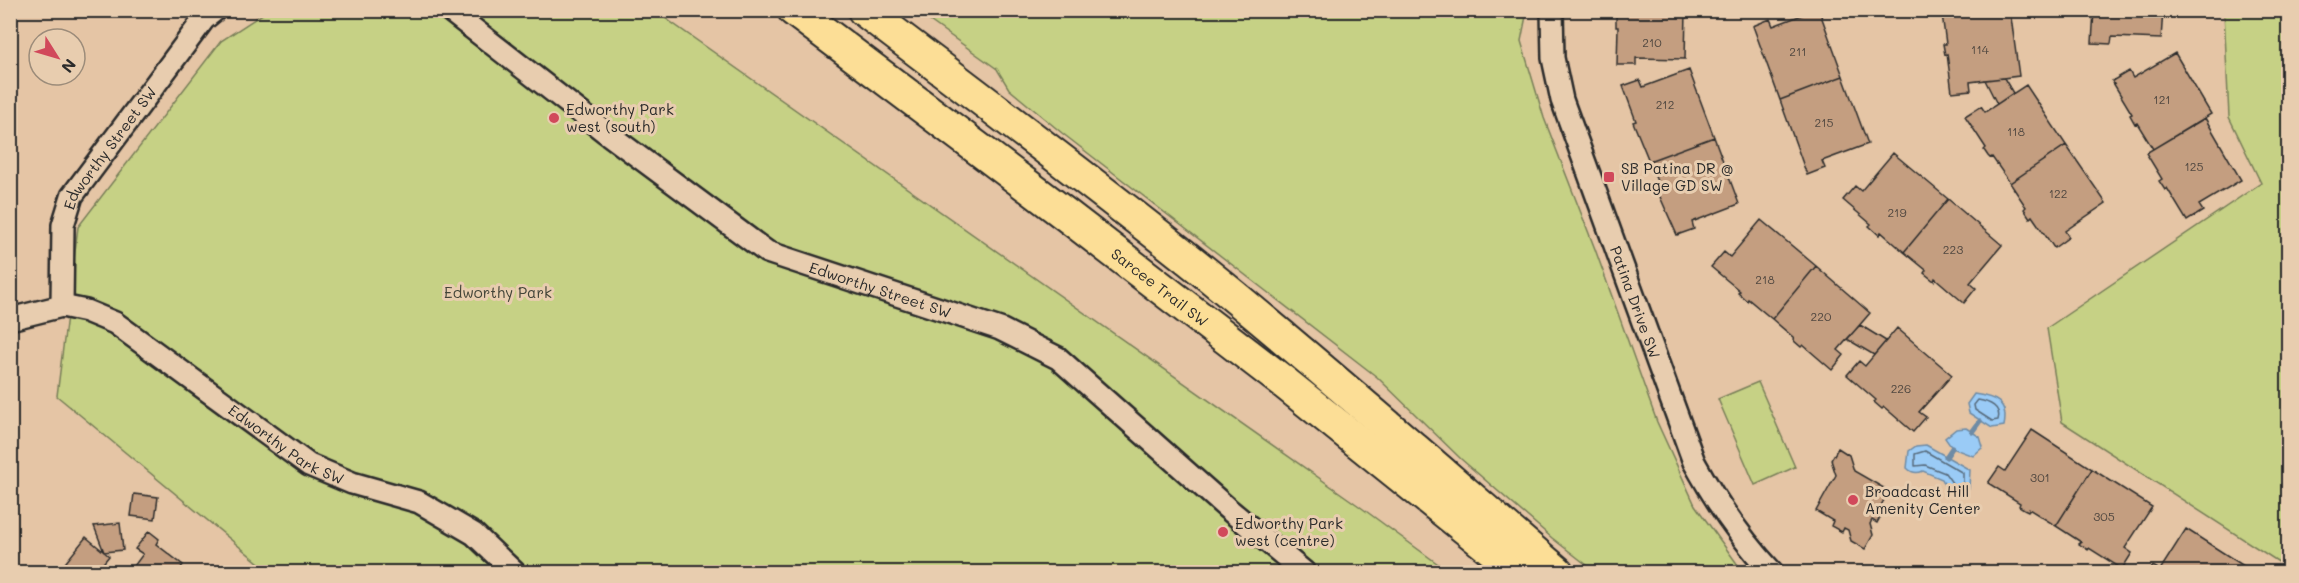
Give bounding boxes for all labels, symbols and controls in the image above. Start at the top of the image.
north arrow [27,27,87,87]
house number: 210 [1642,34,1662,50]
house number: 114 [1971,41,1989,57]
house number: 211 [1789,43,1807,59]
text: N [57,55,81,78]
street label: Edworthy Street SW [58,82,161,212]
house number: 121 [2153,91,2171,107]
house number: 212 [1656,96,1674,112]
place label: Edworthy Park west (south) [566,99,674,136]
marker: Edworthy Park west (south) [547,111,561,125]
house number: 215 [1814,114,1834,130]
house number: 118 [2007,123,2025,139]
place label: SB Patina DR @ Village GD SW [1621,158,1734,195]
house number: 125 [2184,158,2204,174]
marker: SB Patina DR @ Village GD SW [1602,170,1616,184]
house number: 122 [2049,185,2067,201]
house number: 219 [1887,204,1907,220]
house number: 223 [1943,241,1963,257]
street label: Sarcee Trail SW [1107,243,1213,331]
street label: Patina Drive SW [1606,243,1665,361]
street label: Edworthy Street SW [807,257,954,322]
house number: 218 [1755,271,1775,287]
park label: Edworthy Park [444,282,552,302]
house number: 220 [1811,308,1832,324]
house number: 226 [1891,380,1911,396]
street label: Edworthy Park SW [225,400,347,489]
house number: 301 [2030,469,2050,485]
place label: Broadcast Hill Amenity Center [1865,481,1980,518]
marker: Broadcast Hill Amenity Center [1846,493,1860,507]
house number: 305 [2093,508,2115,524]
place label: Edworthy Park west (centre) [1235,513,1343,550]
marker: Edworthy Park west (centre) [1216,525,1230,539]

